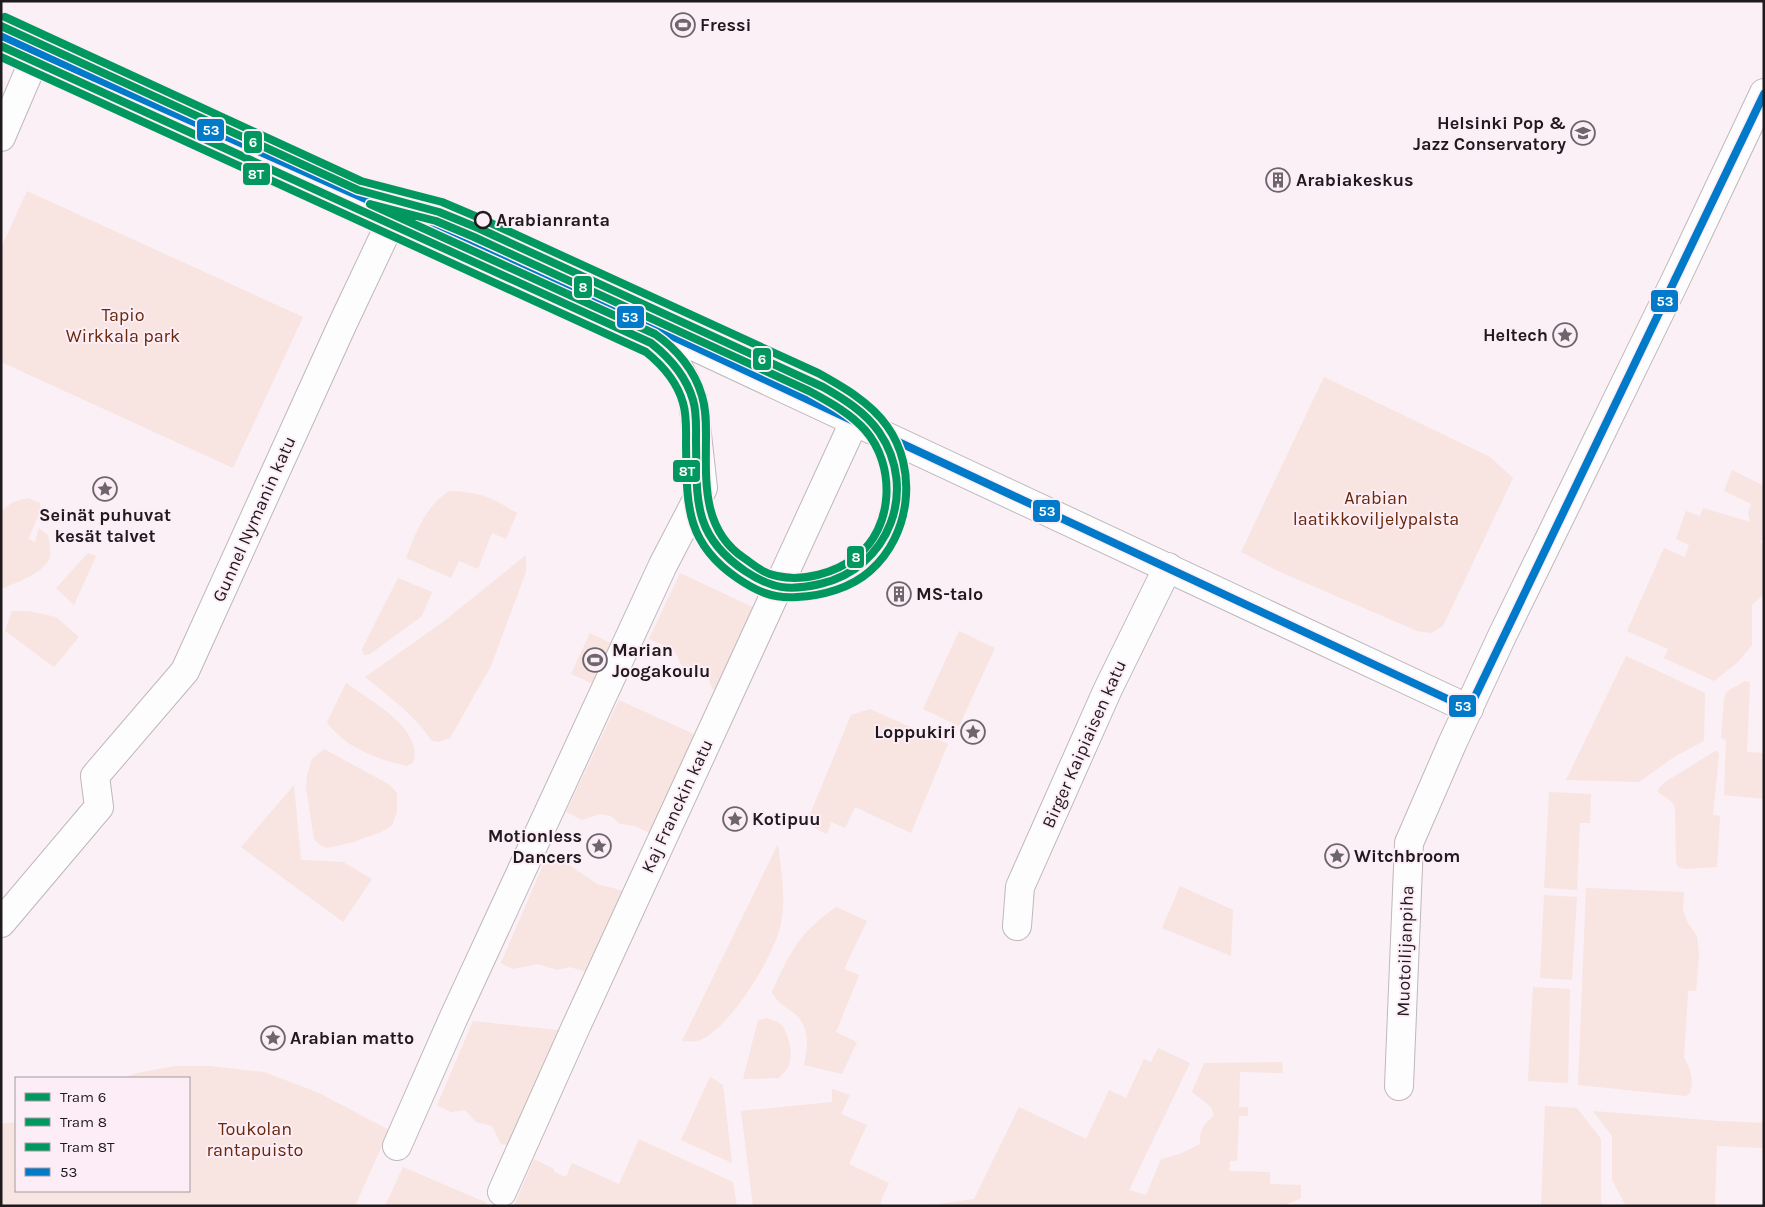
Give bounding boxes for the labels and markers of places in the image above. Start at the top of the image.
sports icon: Fressi [670,12,696,38]
place label: Fressi [700,14,751,36]
place label: Helsinki Pop & Jazz Conservatory [1413,112,1566,155]
school or university icon: Helsinki Pop & Jazz Conservatory [1570,120,1596,146]
building icon: Arabiakeskus [1265,167,1291,193]
place label: Arabiakeskus [1296,169,1413,191]
place label: Arabianranta [496,209,610,231]
marker: Arabianranta [474,211,492,229]
place icon: Heltech [1552,322,1578,348]
place label: Heltech [1483,324,1548,346]
place icon: Seinät puhuvat kesät talvet [92,476,118,502]
place label: Seinät puhuvat kesät talvet [39,504,171,547]
building icon: MS-talo [886,581,912,607]
place label: MS-talo [916,583,983,605]
place label: Marian Joogakoulu [612,639,710,682]
sports icon: Marian Joogakoulu [582,647,608,673]
place icon: Loppukiri [960,719,986,745]
place label: Loppukiri [874,721,956,743]
place icon: Kotipuu [722,806,748,832]
place label: Kotipuu [752,808,821,830]
place label: Motionless Dancers [488,825,582,868]
place icon: Motionless Dancers [586,833,612,859]
place icon: Witchbroom [1324,843,1350,869]
place label: Witchbroom [1354,845,1460,867]
place icon: Arabian matto [260,1025,286,1051]
place label: Arabian matto [290,1027,414,1049]

